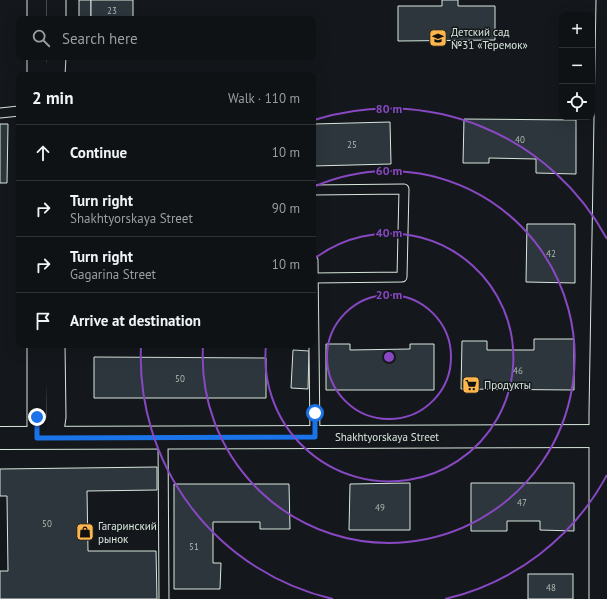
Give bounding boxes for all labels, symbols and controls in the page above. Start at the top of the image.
house number: 23 [107,5,117,16]
map controls [559,12,595,120]
button: + [559,12,595,48]
search box [16,16,316,60]
place label: Детский сад №31 «Теремок» [451,25,528,52]
icon: search [30,27,52,49]
school or university icon: Детский сад №31 «Теремок» [428,28,448,48]
text: Search here [62,29,138,48]
button: − [559,48,595,84]
button: locate [559,84,595,120]
text: 2 min [32,87,73,109]
text: Walk · 110 m [228,90,300,107]
text: 80 m [376,101,402,116]
house number: 40 [515,134,525,145]
house number: 25 [347,139,357,150]
icon: ahead [32,142,54,164]
text: Continue [70,143,127,162]
text: 10 m [272,144,300,161]
text: 60 m [376,163,402,178]
text: Turn right [70,191,133,210]
icon: right [32,198,54,220]
text: 90 m [272,200,300,217]
text: Shakhtyorskaya Street [70,210,193,227]
text: 40 m [376,225,402,240]
text: Turn right [70,247,133,266]
house number: 42 [546,248,556,259]
icon: right [32,254,54,276]
text: 10 m [272,256,300,273]
text: Gagarina Street [70,266,156,283]
text: 20 m [376,287,402,302]
icon: arrive [32,310,54,332]
text: Arrive at destination [70,311,201,330]
centre of rings [382,350,396,364]
house number: 46 [513,365,523,376]
house number: 50 [175,373,185,384]
supermarket icon: Продукты [461,375,481,395]
place label: Продукты [484,378,531,392]
route start [306,404,324,422]
route end [28,408,46,426]
street label: Shakhtyorskaya Street [335,430,439,444]
house number: 47 [517,497,527,508]
house number: 49 [375,502,385,513]
house number: 50 [42,518,52,529]
place label: Гагаринский рынок [98,519,157,546]
shop icon: Гагаринский рынок [75,522,95,542]
house number: 51 [189,541,199,552]
house number: 48 [546,582,556,593]

